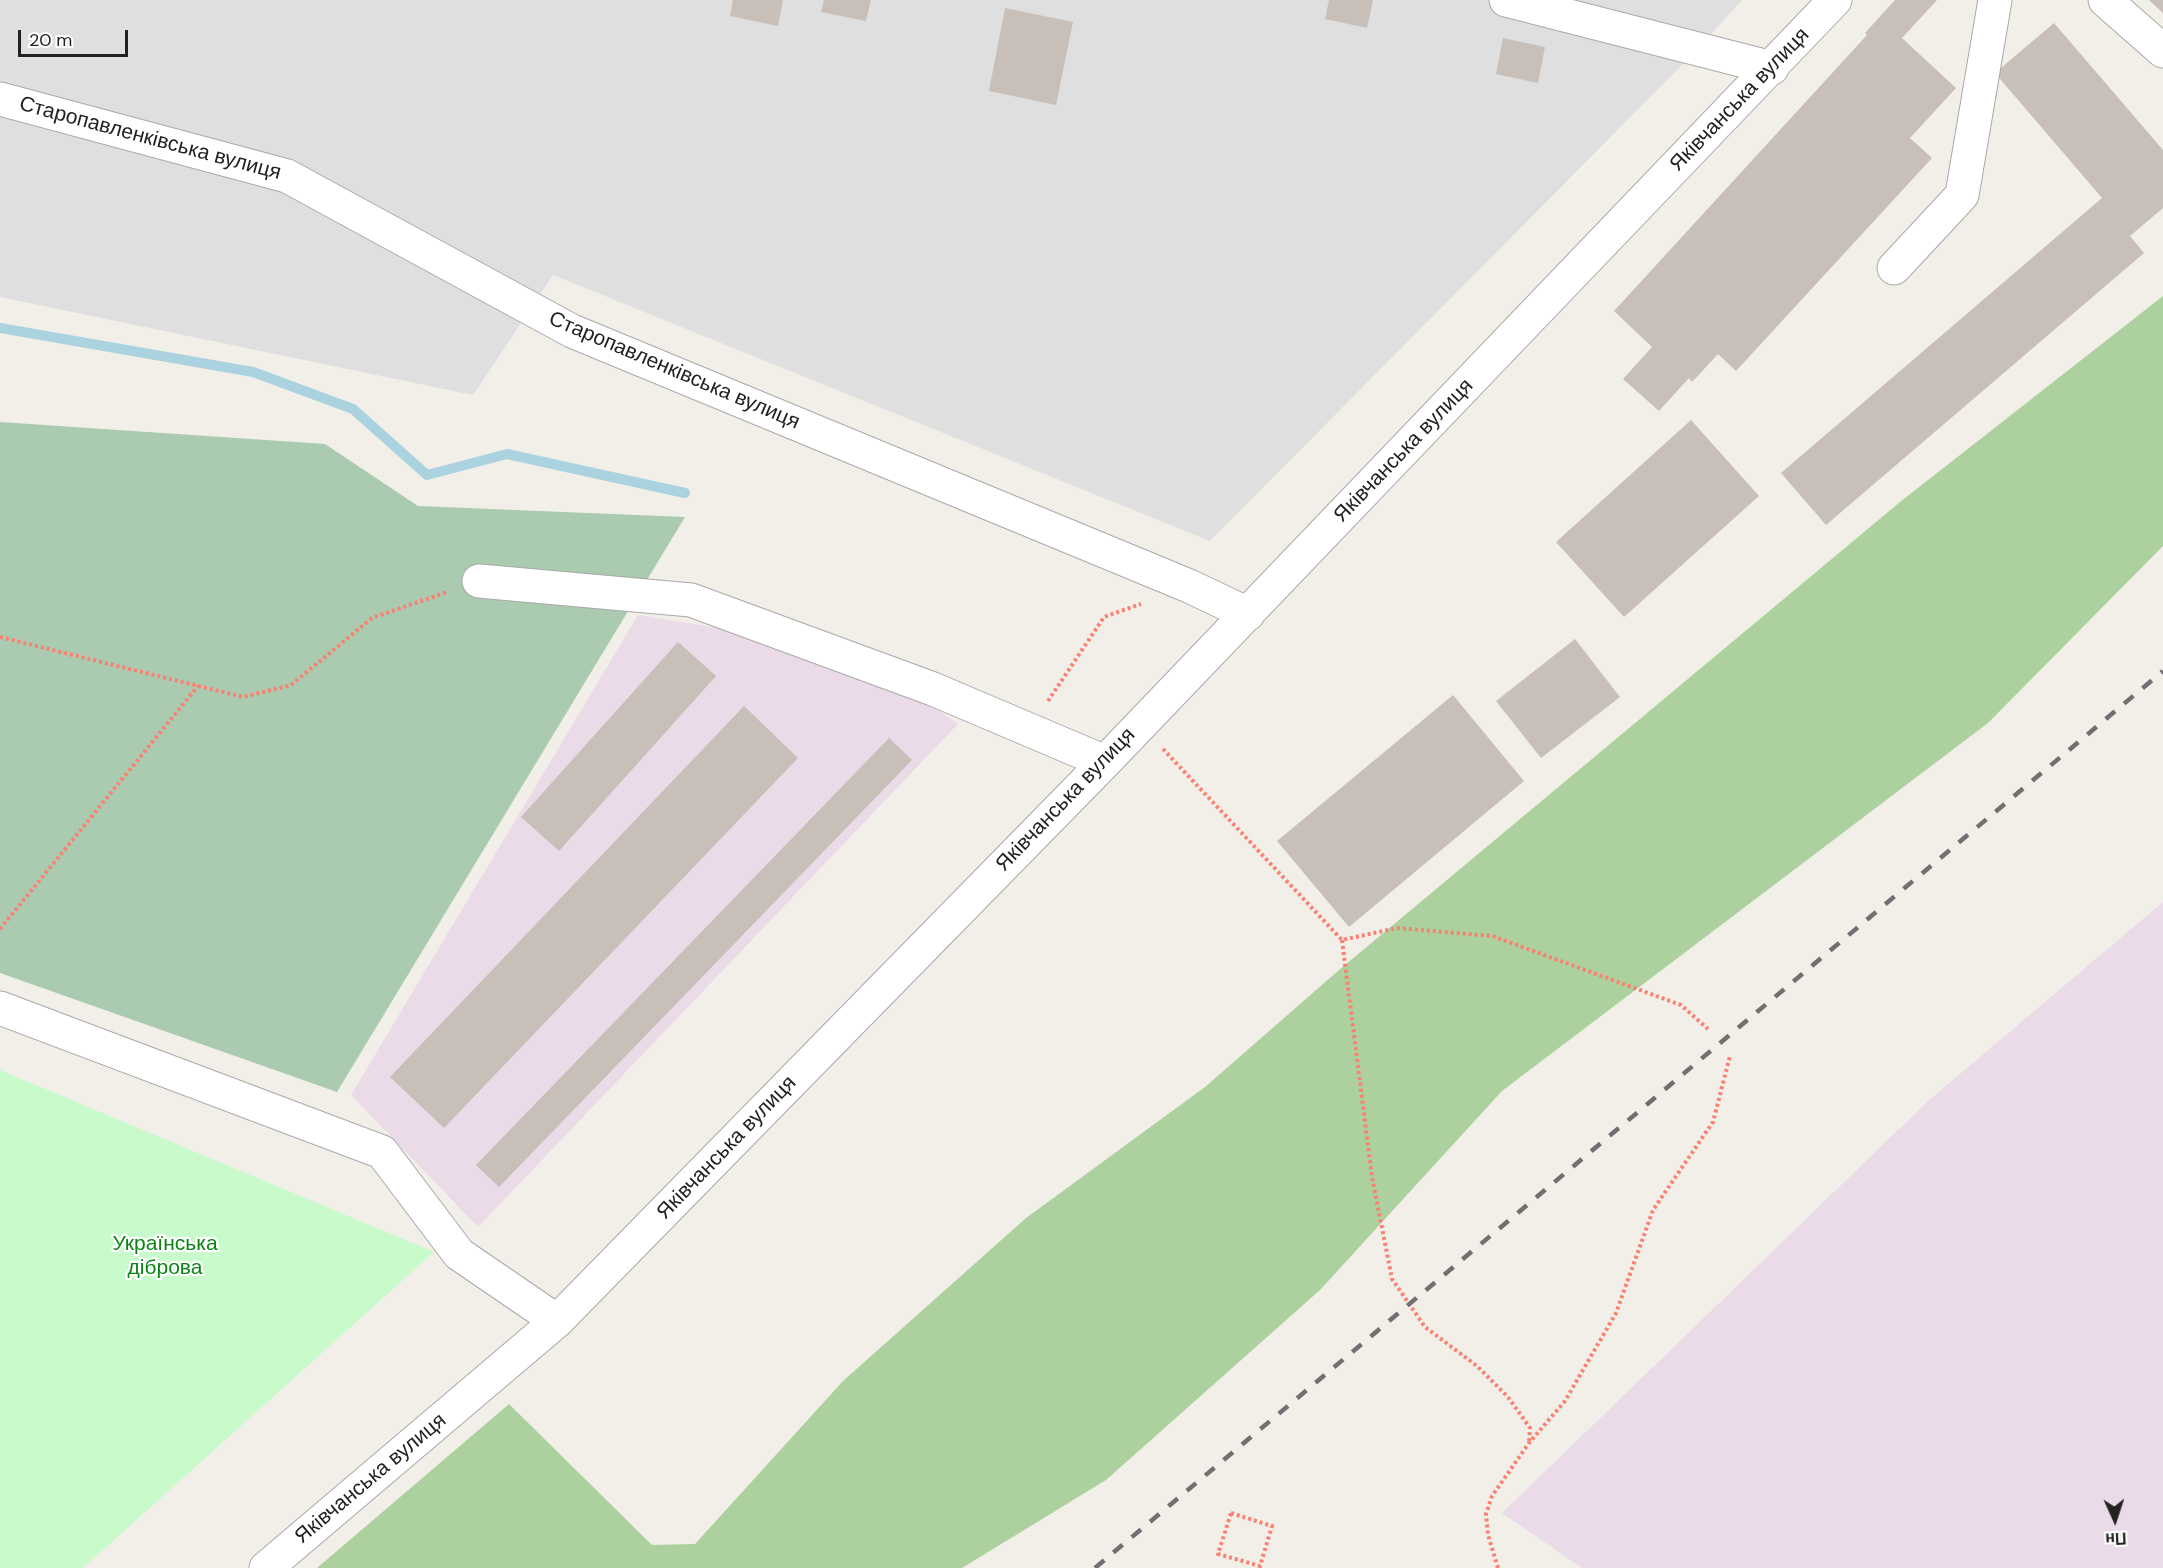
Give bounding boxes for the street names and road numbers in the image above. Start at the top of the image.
street label: Яківчанська вулиця [1665,23,1815,177]
street label: Старопавленківська вулиця [16,92,284,186]
street label: Старопавленківська вулиця [545,307,803,435]
street label: Яківчанська вулиця [1329,374,1479,528]
street label: Яківчанська вулиця [991,723,1141,877]
street label: Яківчанська вулиця [652,1071,802,1225]
street label: Яківчанська вулиця [290,1408,452,1550]

